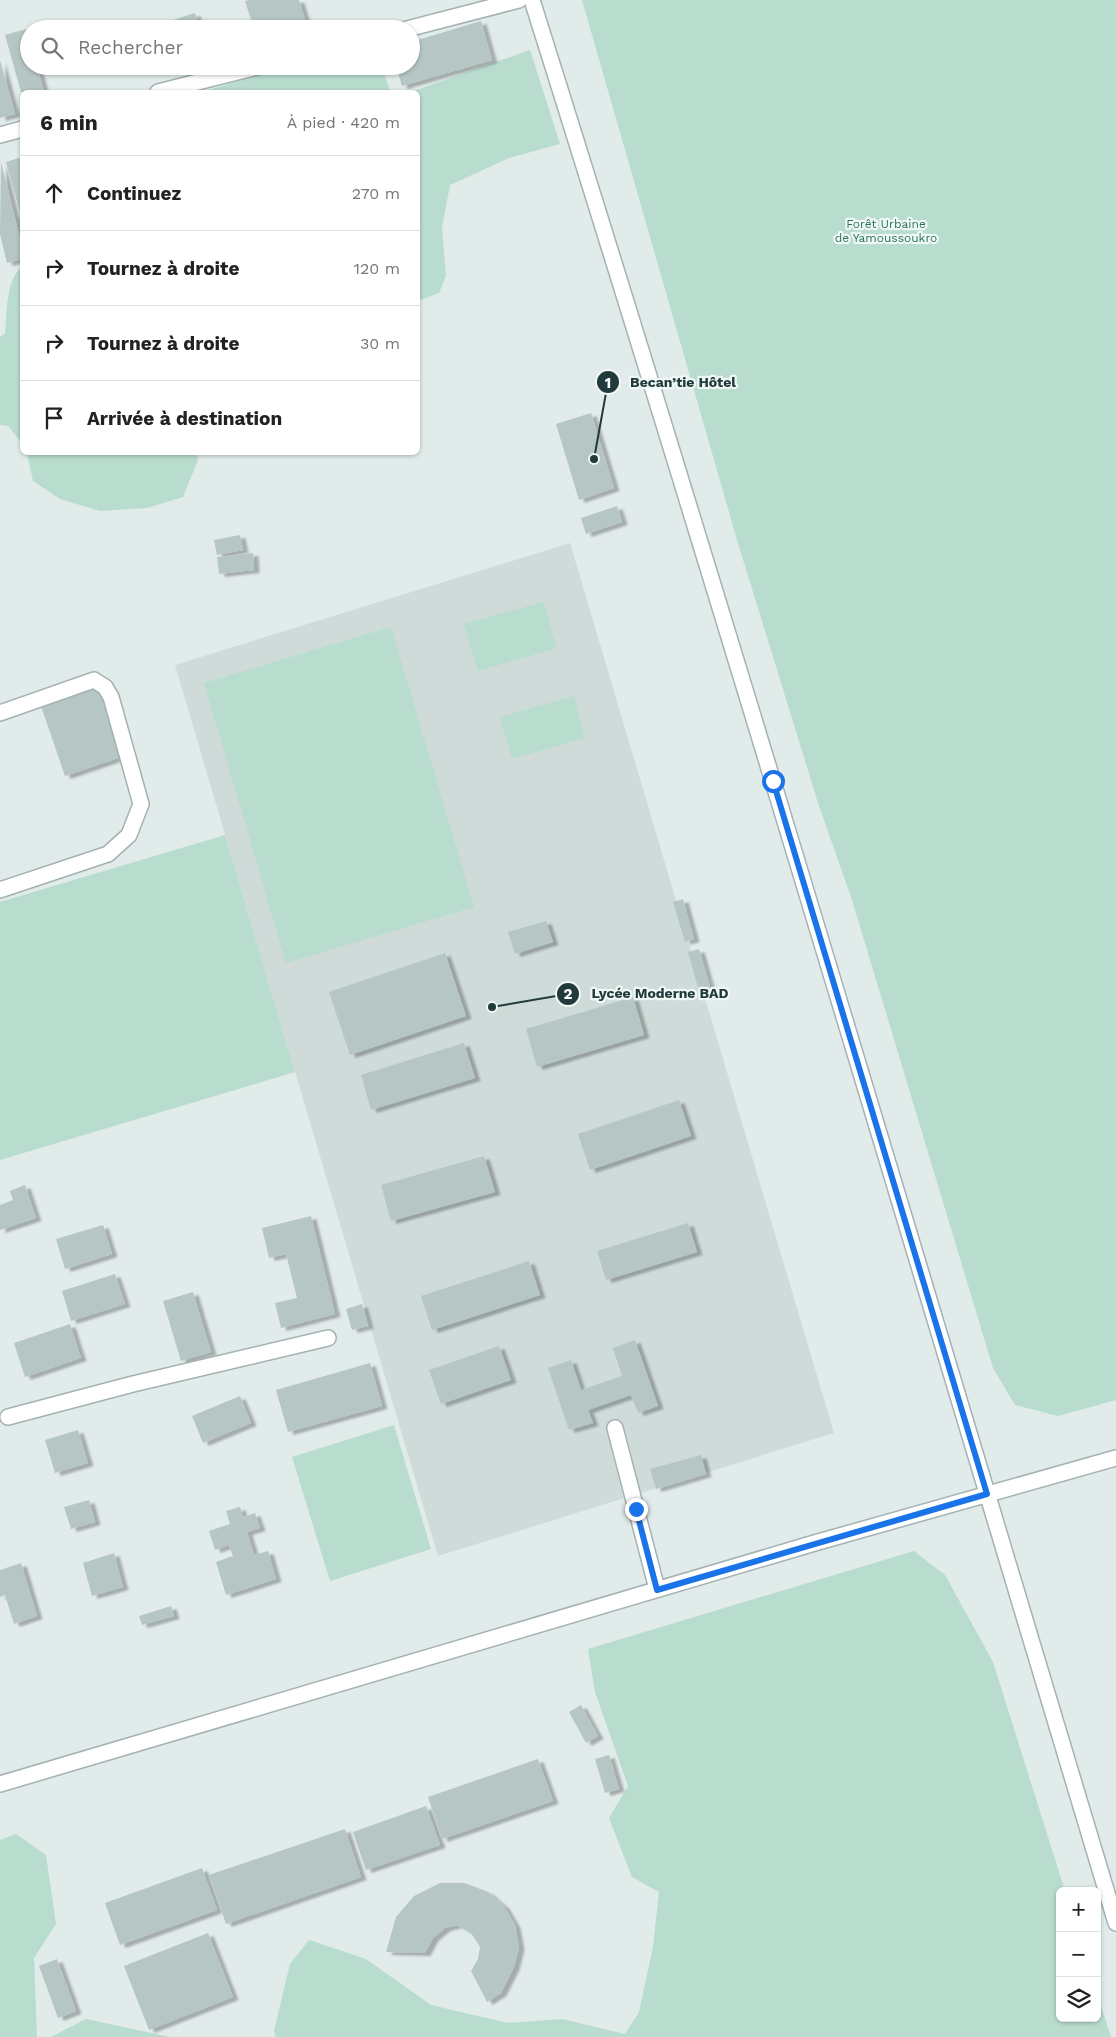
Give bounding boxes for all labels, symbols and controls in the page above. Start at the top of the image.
search box [20,20,420,75]
icon: search [38,34,66,62]
text: Rechercher [78,36,183,59]
text: 6 min [40,110,98,135]
text: À pied · 420 m [287,113,400,132]
icon: ahead [40,179,68,207]
text: Continuez [87,182,181,205]
text: 270 m [352,184,400,203]
park label: Forêt Urbaine de Yamoussoukro [835,217,937,245]
icon: right [40,254,68,282]
text: Tournez à droite [87,257,239,280]
text: 120 m [354,259,400,278]
icon: right [40,329,68,357]
text: Tournez à droite [87,332,239,355]
text: 30 m [360,334,400,353]
callout: Becan’tie Hôtel [596,368,746,397]
text: 1 [605,374,611,392]
text: Becan’tie Hôtel [630,374,736,390]
icon: arrive [40,404,68,432]
text: Arrivée à destination [87,407,282,430]
route start [762,770,785,793]
callout: Lycée Moderne BAD [556,979,738,1008]
text: 2 [564,985,573,1003]
text: Lycée Moderne BAD [591,985,729,1001]
route end [625,1498,648,1521]
map controls [1056,1887,1101,2022]
button: + [1056,1887,1101,1932]
button: − [1056,1932,1101,1977]
button: layers [1056,1977,1101,2022]

